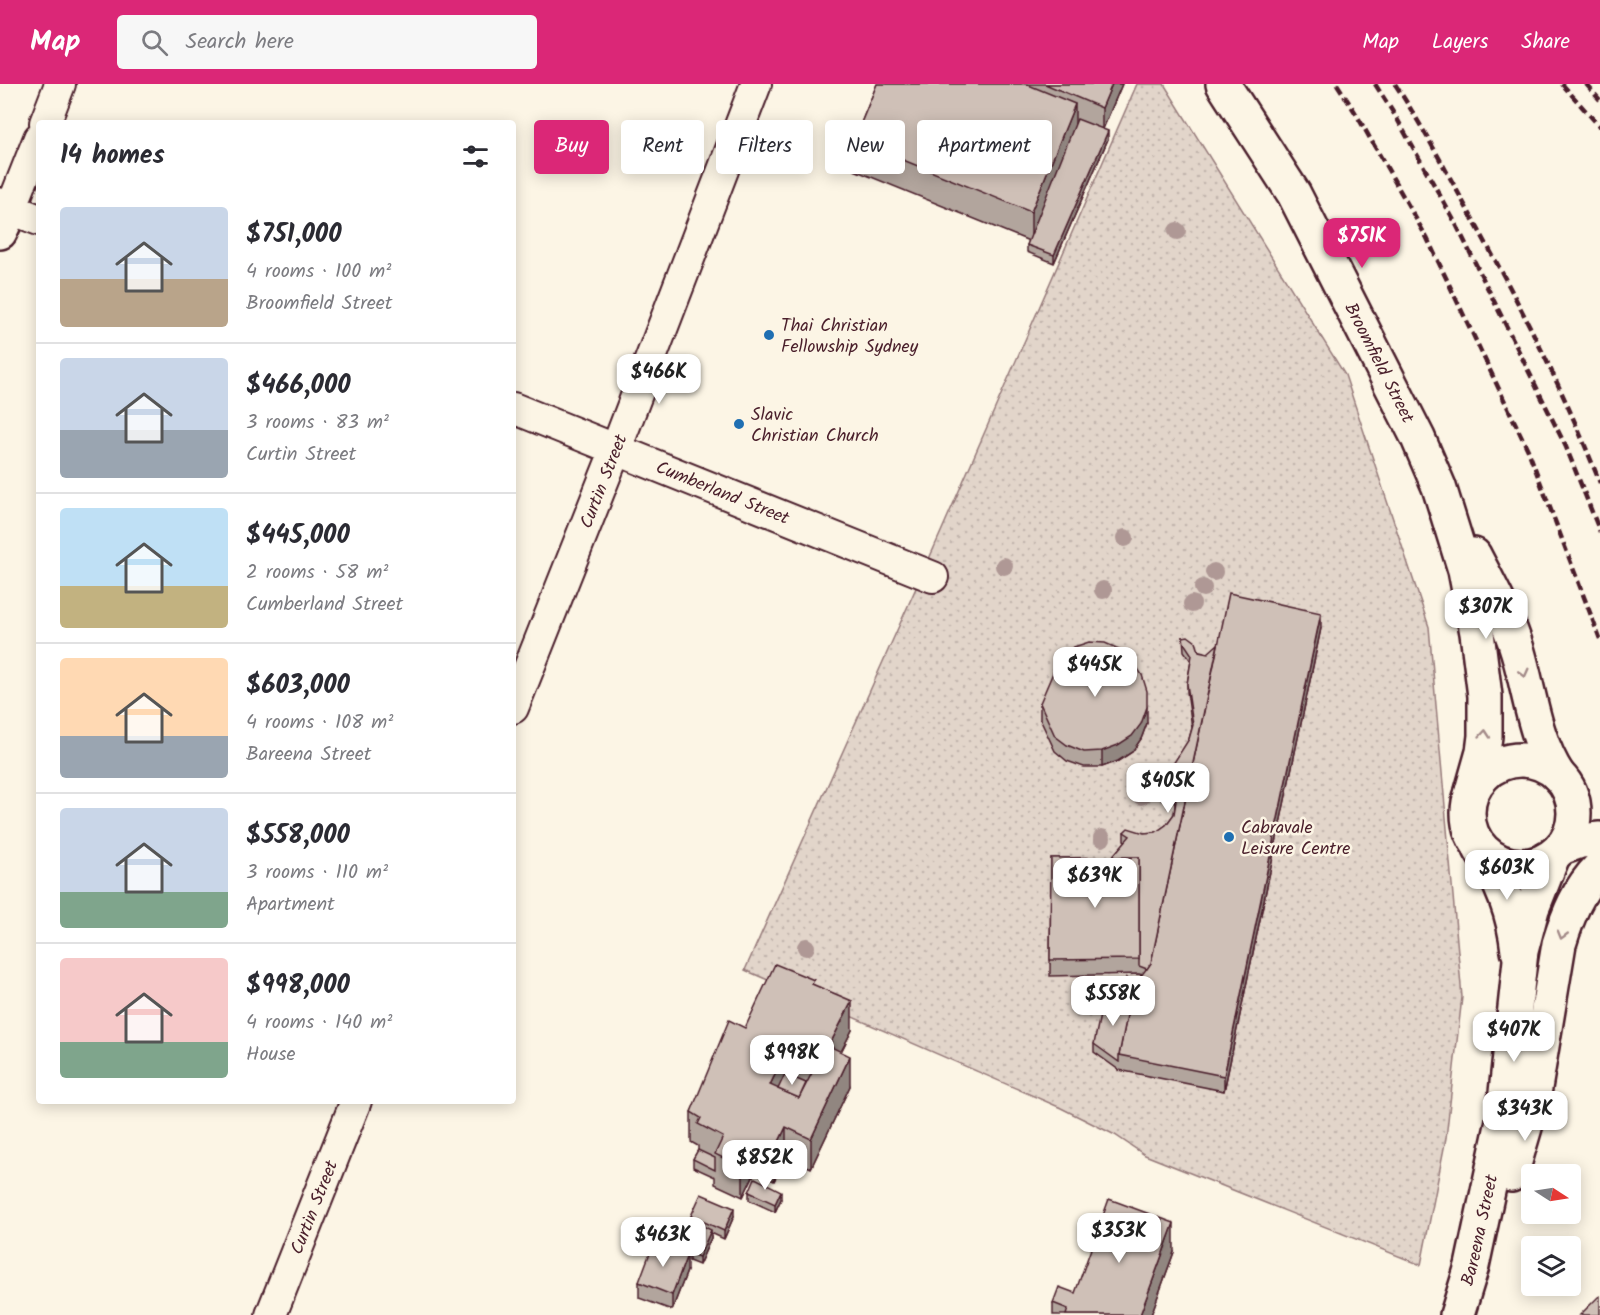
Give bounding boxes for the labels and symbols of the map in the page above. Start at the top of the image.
pin: $751K [1320,218,1404,269]
street label: Broomfield Street [1335,298,1422,430]
place label: Thai Christian Fellowship Sydney [781,312,919,362]
marker: Thai Christian Fellowship Sydney [762,328,776,342]
pin: $466K [617,354,701,405]
place label: Slavic Christian Church [751,401,879,451]
marker: Slavic Christian Church [732,417,746,431]
street label: Curtin Street [573,429,637,533]
street label: Cumberland Street [651,454,794,534]
pin: $307K [1444,589,1528,640]
pin: $445K [1053,647,1137,698]
one-way arrow [1516,668,1529,678]
one-way arrow [1478,730,1491,739]
pin: $405K [1126,763,1210,814]
place label: Cabravale Leisure Centre [1241,814,1350,864]
marker: Cabravale Leisure Centre [1222,830,1236,844]
pin: $603K [1465,850,1549,901]
pin: $639K [1053,858,1137,909]
one-way arrow [1557,929,1569,940]
pin: $558K [1071,976,1155,1027]
pin: $407K [1472,1012,1556,1063]
pin: $998K [750,1035,834,1086]
pin: $343K [1483,1091,1567,1142]
pin: $852K [723,1140,807,1191]
street label: Curtin Street [283,1155,347,1259]
north arrow [1521,1164,1581,1224]
street label: Bareena Street [1454,1171,1507,1290]
pin: $353K [1077,1213,1161,1264]
pin: $463K [621,1217,705,1268]

